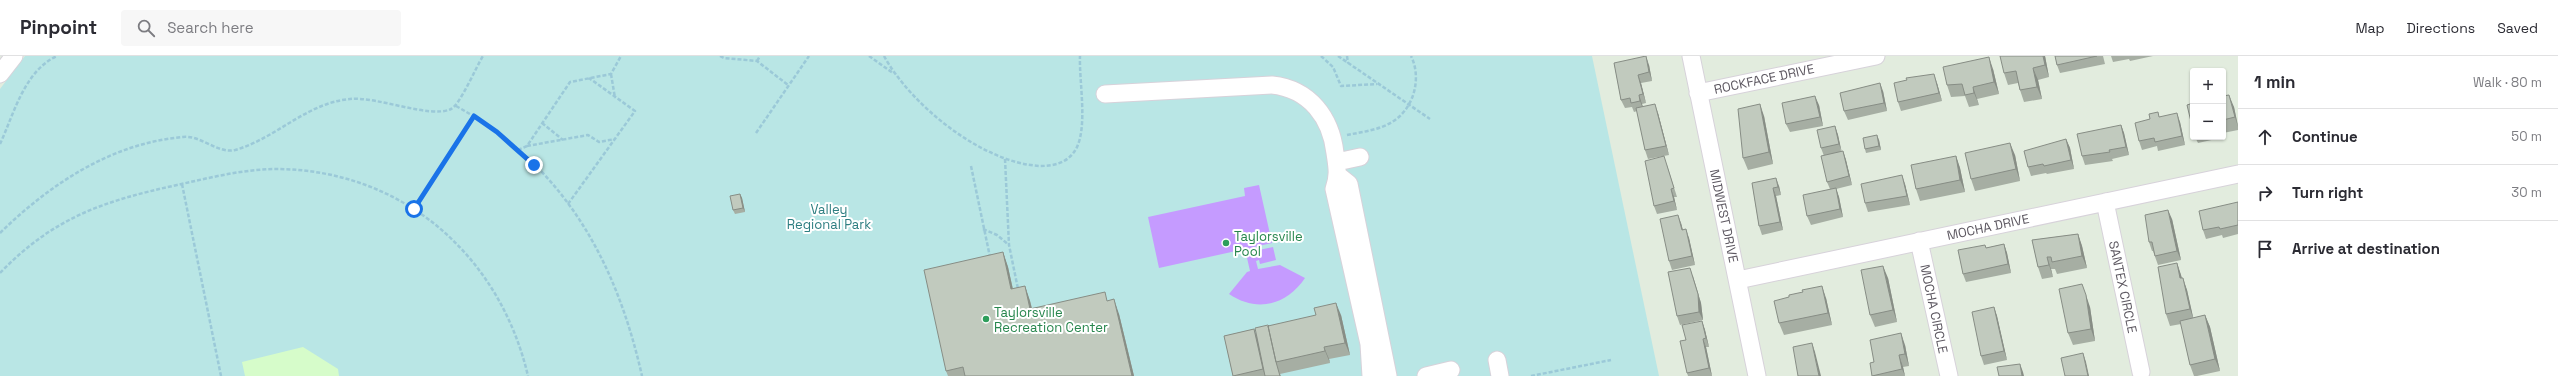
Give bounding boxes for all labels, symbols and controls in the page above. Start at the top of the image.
search box [121,10,401,46]
text: Pinpoint [20,15,97,40]
icon: search [135,17,157,39]
text: Search here [167,18,254,37]
text: Map [2355,19,2385,37]
text: Directions [2407,19,2475,37]
text: Saved [2497,19,2538,37]
street label: ROCKFACE DRIVE [1712,60,1816,98]
map controls [2190,68,2226,140]
button: + [2190,68,2226,104]
text: 1 min [2254,71,2296,93]
text: Walk · 80 m [2473,74,2542,91]
button: − [2190,104,2226,140]
icon: ahead [2254,126,2276,148]
text: Continue [2292,127,2358,146]
text: 50 m [2511,128,2542,145]
route end [525,156,543,174]
street label: MIDWEST DRIVE [1706,168,1742,264]
icon: right [2254,182,2276,204]
text: Turn right [2292,183,2363,202]
text: 30 m [2511,184,2542,201]
route start [405,200,423,218]
park label: Valley Regional Park [787,201,871,233]
street label: MOCHA DRIVE [1945,210,2031,244]
place label: Taylorsville Pool [1234,228,1303,260]
marker: Taylorsville Pool [1221,238,1231,248]
icon: arrive [2254,238,2276,260]
street label: SANTEX CIRCLE [2105,239,2141,335]
text: Arrive at destination [2292,239,2440,258]
street label: MOCHA CIRCLE [1916,263,1952,355]
place label: Taylorsville Recreation Center [994,304,1108,336]
marker: Taylorsville Recreation Center [981,314,991,324]

